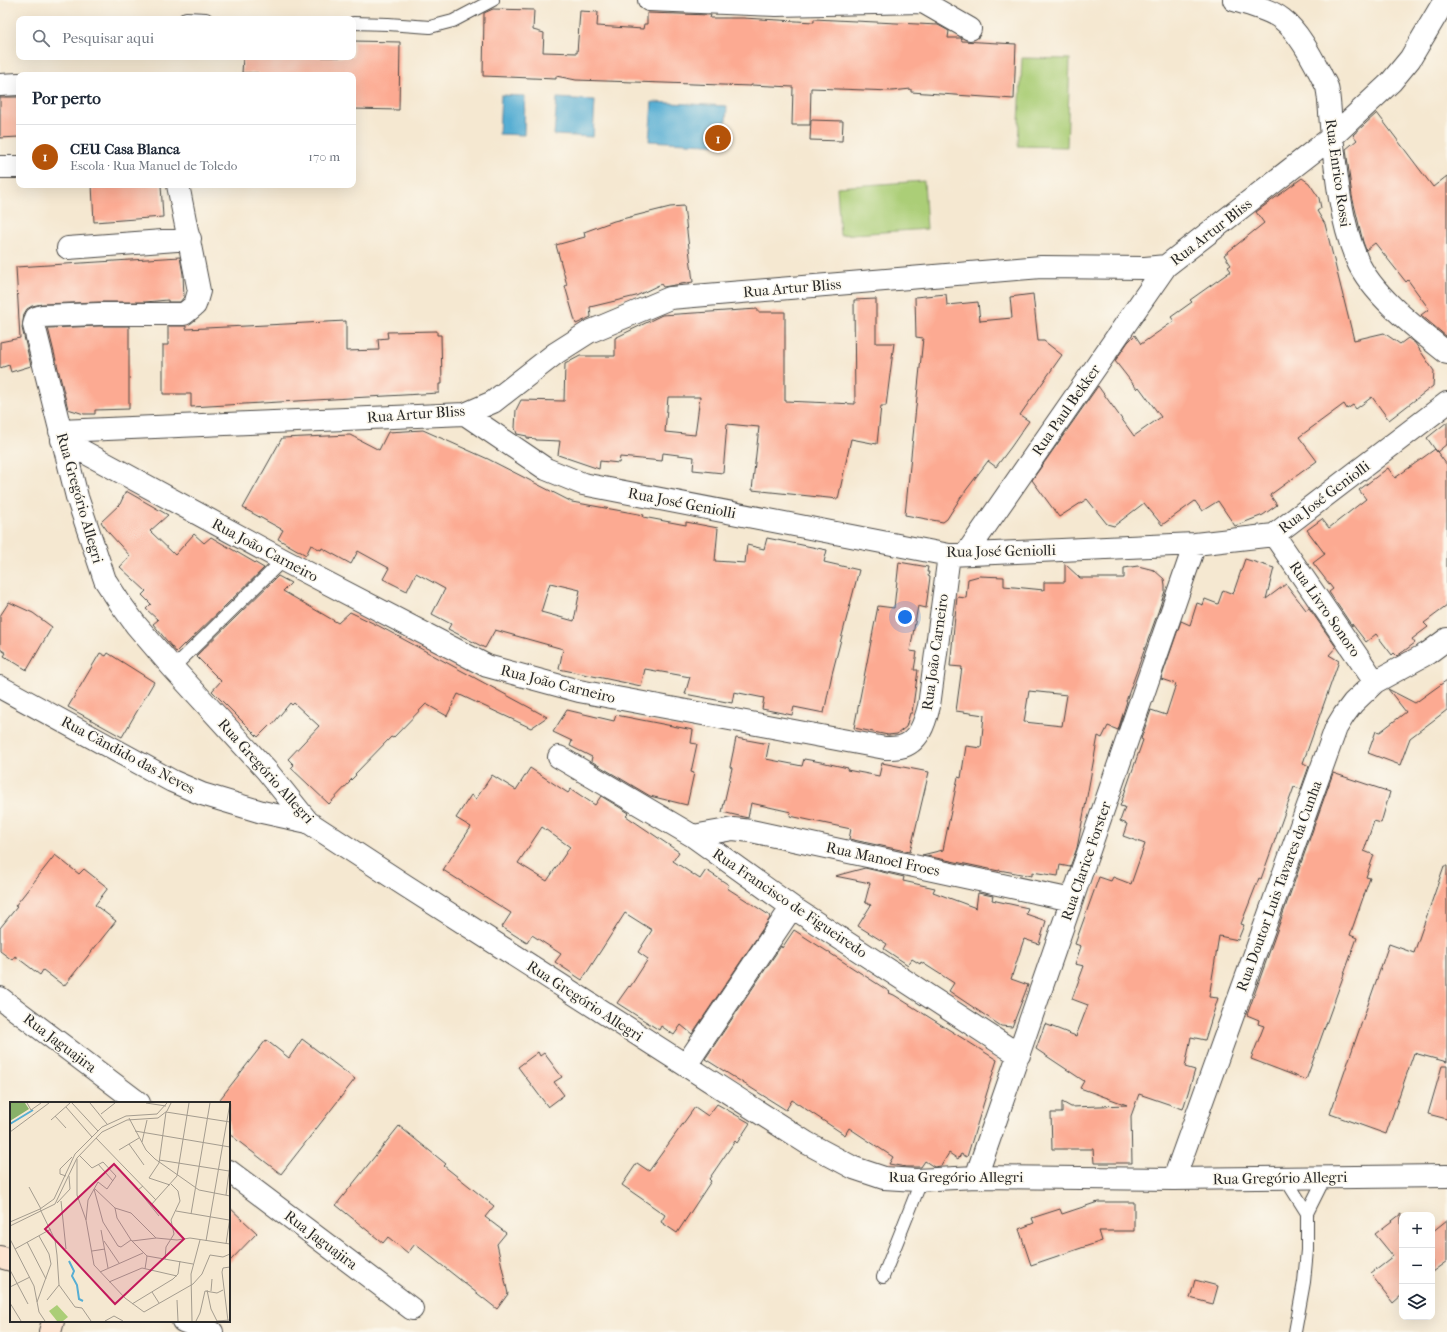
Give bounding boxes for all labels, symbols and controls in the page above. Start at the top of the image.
search box [16,16,356,60]
icon: search [30,27,52,49]
text: Pesquisar aqui [62,29,154,47]
text: Por perto [32,88,101,108]
street label: Rua Enrico Rossi [1321,118,1355,229]
pin: 1 [705,123,731,153]
text: CEU Casa Blanca [70,140,180,158]
text: 1 [43,149,47,164]
text: 170 m [308,149,340,164]
text: Escola · Rua Manuel de Toledo [70,158,237,173]
street label: Rua Artur Bliss [1167,194,1256,269]
street label: Rua Artur Bliss [742,275,842,301]
street label: Rua Paul Bekker [1028,360,1104,459]
street label: Rua Artur Bliss [366,402,466,426]
street label: Rua Gregório Allegri [53,431,107,566]
street label: Rua José Geniolli [1275,456,1374,537]
street label: Rua José Geniolli [626,484,738,522]
street label: Rua João Carneiro [209,514,322,586]
street label: Rua José Geniolli [946,541,1057,561]
street label: Rua Livro Sonoro [1285,558,1365,661]
street label: Rua João Carneiro [918,592,952,712]
your location [895,607,915,627]
street label: Rua João Carneiro [499,661,618,707]
street label: Rua Cândido das Neves [58,712,198,798]
street label: Rua Gregório Allegri [214,715,318,828]
street label: Rua Doutor Luis Tavares da Cunha [1232,777,1326,994]
street label: Rua Clarice Forster [1057,798,1115,923]
street label: Rua Manoel Froes [824,838,942,880]
street label: Rua Francisco de Figueiredo [709,844,871,962]
street label: Rua Gregório Allegri [524,957,647,1046]
street label: Rua Jaguajira [20,1010,101,1077]
inset map [10,1102,230,1322]
street label: Rua Gregório Allegri [889,1168,1024,1186]
street label: Rua Gregório Allegri [1212,1168,1348,1188]
street label: Rua Jaguajira [281,1207,362,1274]
map controls [1399,1212,1435,1320]
button: + [1399,1212,1435,1248]
button: − [1399,1248,1435,1284]
button: layers [1399,1284,1435,1320]

